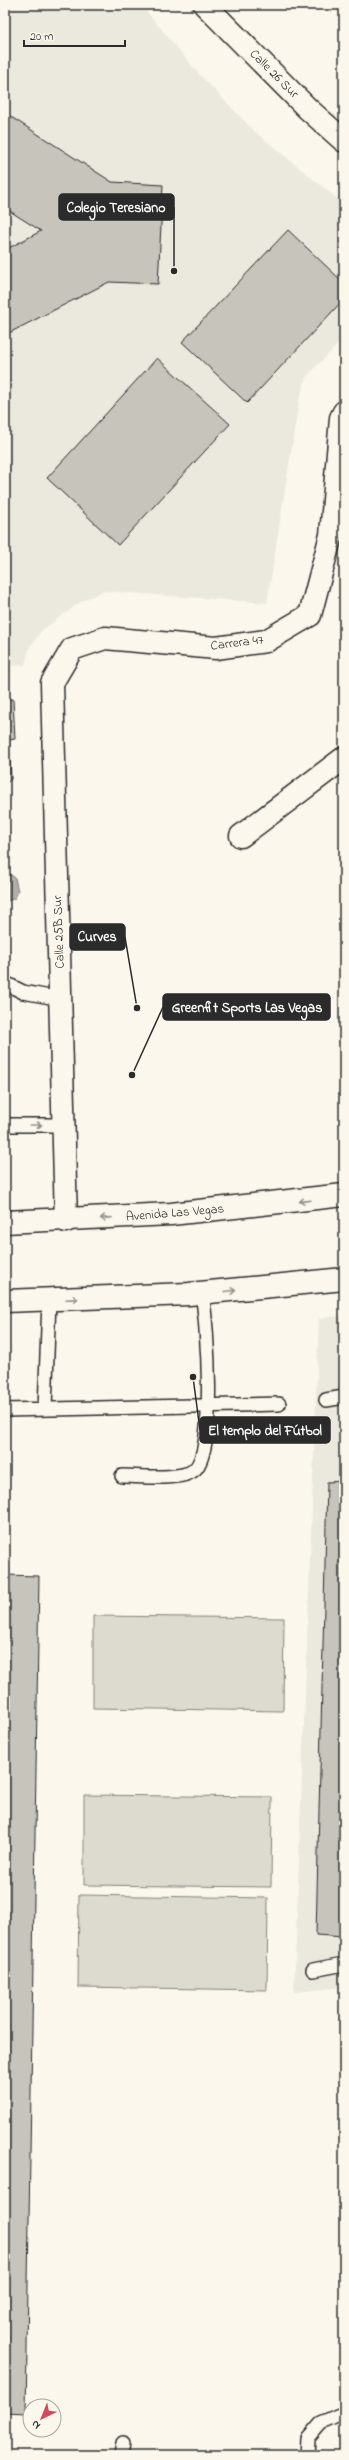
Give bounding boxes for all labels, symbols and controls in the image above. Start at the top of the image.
scale bar [24,22,125,48]
text: 20 m [30,28,53,46]
street label: Calle 26 Sur [245,45,304,104]
callout: Colegio Teresiano [59,194,174,220]
text: Colegio Teresiano [66,198,166,221]
street label: Carrera 47 [210,630,265,656]
street label: Calle 25B Sur [48,894,70,969]
callout: Curves [70,924,125,950]
text: Curves [77,927,117,948]
callout: Greenfit Sports Las Vegas [163,994,330,1020]
text: Greenfit Sports Las Vegas [172,998,322,1021]
one-way arrow [29,1121,42,1129]
one-way arrow [299,1197,312,1205]
street label: Avenida Las Vegas [125,1199,225,1228]
one-way arrow [100,1214,113,1222]
one-way arrow [223,1287,236,1294]
one-way arrow [65,1295,78,1303]
callout: El templo del Fútbol [200,1417,330,1443]
text: El templo del Fútbol [208,1421,323,1442]
north arrow [22,2398,62,2438]
text: N [28,2416,44,2433]

